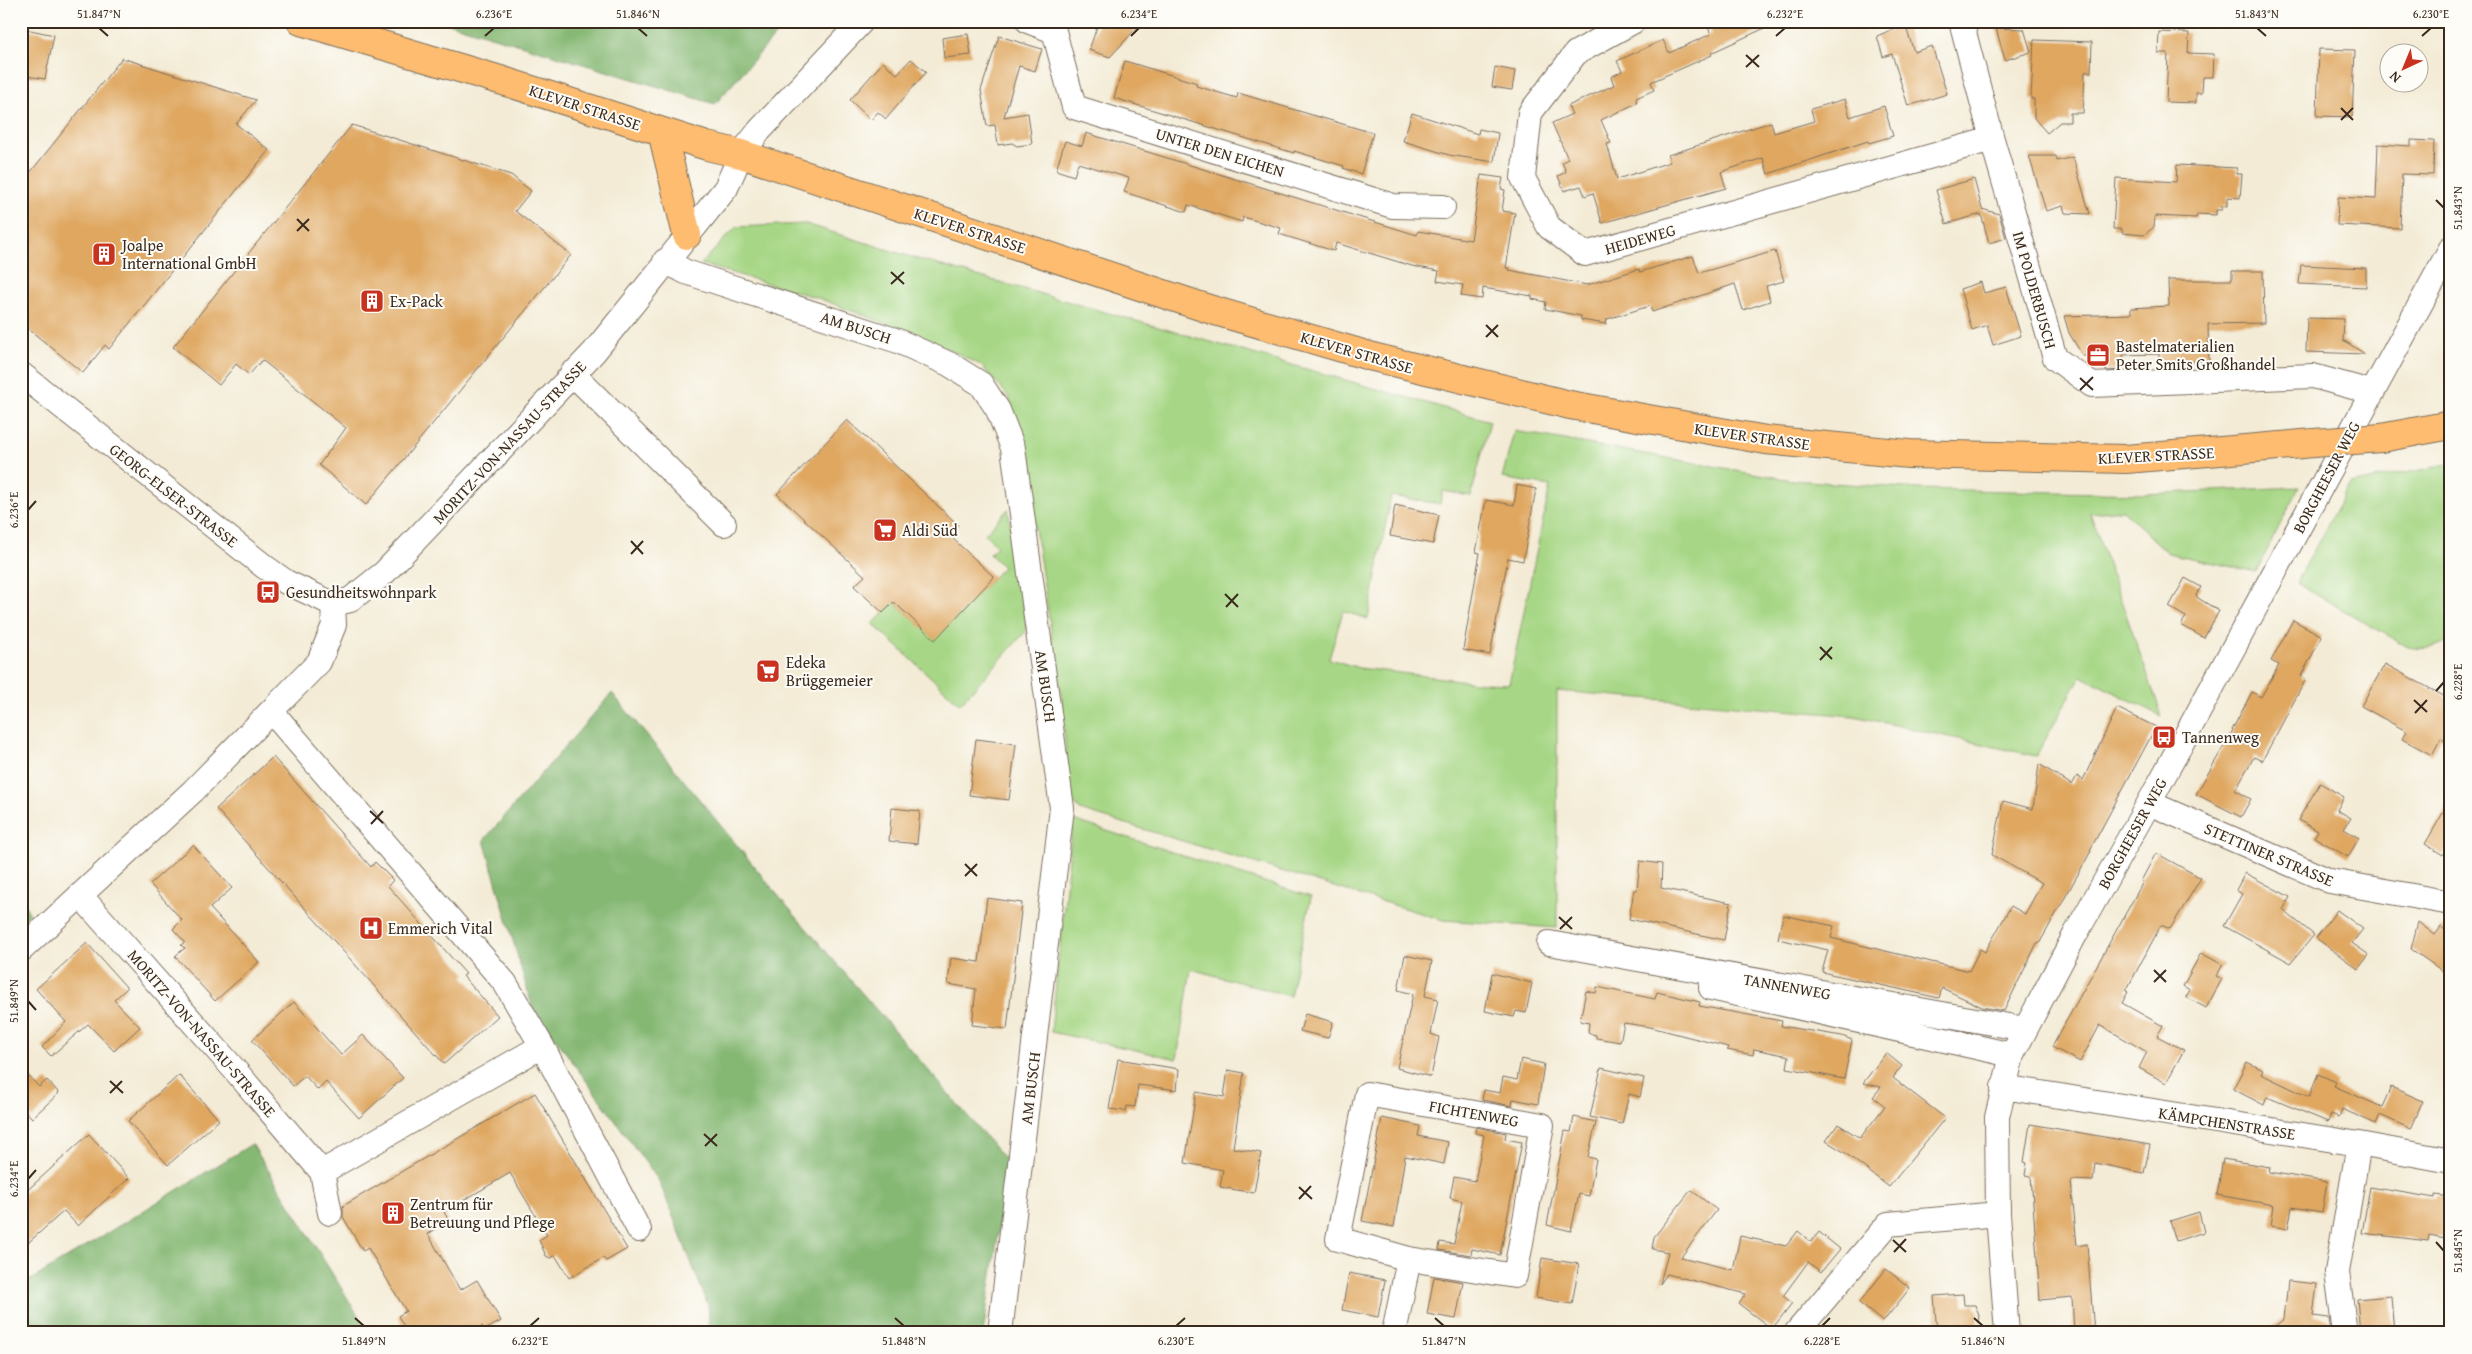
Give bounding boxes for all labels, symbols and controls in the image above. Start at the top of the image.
text: 51.847°N [77,5,121,22]
text: 6.236°E [476,5,512,22]
text: 51.846°N [616,5,660,22]
text: 6.234°E [1121,5,1157,22]
text: 6.232°E [1767,5,1803,22]
text: 51.843°N [2235,5,2279,22]
text: 6.230°E [2413,5,2449,22]
north arrow [2380,42,2430,92]
text: N [2384,66,2405,88]
street label: KLEVER STRASSE [526,78,644,136]
street label: UNTER DEN EICHEN [1153,121,1288,183]
text: 51.843°N [2449,186,2466,230]
street label: KLEVER STRASSE [911,201,1029,259]
street label: HEIDEWEG [1602,217,1679,261]
street label: IM POLDERBUSCH [2007,228,2063,352]
place label: Joalpe International GmbH [120,233,257,275]
building icon: Joalpe International GmbH [91,241,117,267]
building icon: Ex-Pack [359,288,385,314]
place label: Ex-Pack [390,289,444,313]
street label: AM BUSCH [818,304,895,350]
street label: KLEVER STRASSE [1298,324,1416,380]
place label: Bastelmaterialien Peter Smits Großhandel [2116,334,2276,376]
office icon: Bastelmaterialien Peter Smits Großhandel [2085,342,2111,368]
street label: MORITZ-VON-NASSAU-STRASSE [427,355,591,529]
street label: KLEVER STRASSE [1693,416,1811,456]
street label: BORGHEESER WEG [2286,416,2366,537]
street label: GEORG-ELSER-STRASSE [105,437,243,553]
street label: KLEVER STRASSE [2097,440,2215,470]
text: 6.236°E [5,492,22,528]
supermarket icon: Aldi Süd [872,517,898,543]
place label: Aldi Süd [902,518,958,542]
bus stop icon: Gesundheitswohnpark [255,579,281,605]
place label: Gesundheitswohnpark [286,580,437,604]
street label: AM BUSCH [1029,648,1063,724]
place label: Edeka Brüggemeier [786,650,873,692]
supermarket icon: Edeka Brüggemeier [755,658,781,684]
text: 6.228°E [2449,664,2466,700]
bus stop icon: Tannenweg [2151,724,2177,750]
place label: Tannenweg [2182,725,2259,749]
street label: BORGHEESER WEG [2091,772,2173,893]
street label: STETTINER STRASSE [2201,816,2337,892]
hospital icon: Emmerich Vital [358,915,384,941]
place label: Emmerich Vital [388,916,493,940]
street label: MORITZ-VON-NASSAU-STRASSE [122,944,282,1122]
street label: TANNENWEG [1741,967,1833,1006]
text: 51.849°N [5,979,22,1023]
street label: AM BUSCH [1014,1050,1046,1126]
street label: FICHTENWEG [1427,1093,1521,1133]
street label: KÄMPCHENSTRASSE [2157,1100,2297,1146]
text: 6.234°E [5,1161,22,1197]
place label: Zentrum für Betreuung und Pflege [410,1192,555,1234]
building icon: Zentrum für Betreuung und Pflege [380,1200,406,1226]
text: 51.845°N [2449,1229,2466,1273]
text: 51.849°N [342,1332,386,1349]
text: 6.232°E [512,1332,548,1349]
text: 51.848°N [882,1332,926,1349]
text: 6.230°E [1158,1332,1194,1349]
text: 51.847°N [1422,1332,1466,1349]
text: 6.228°E [1804,1332,1840,1349]
text: 51.846°N [1961,1332,2005,1349]

